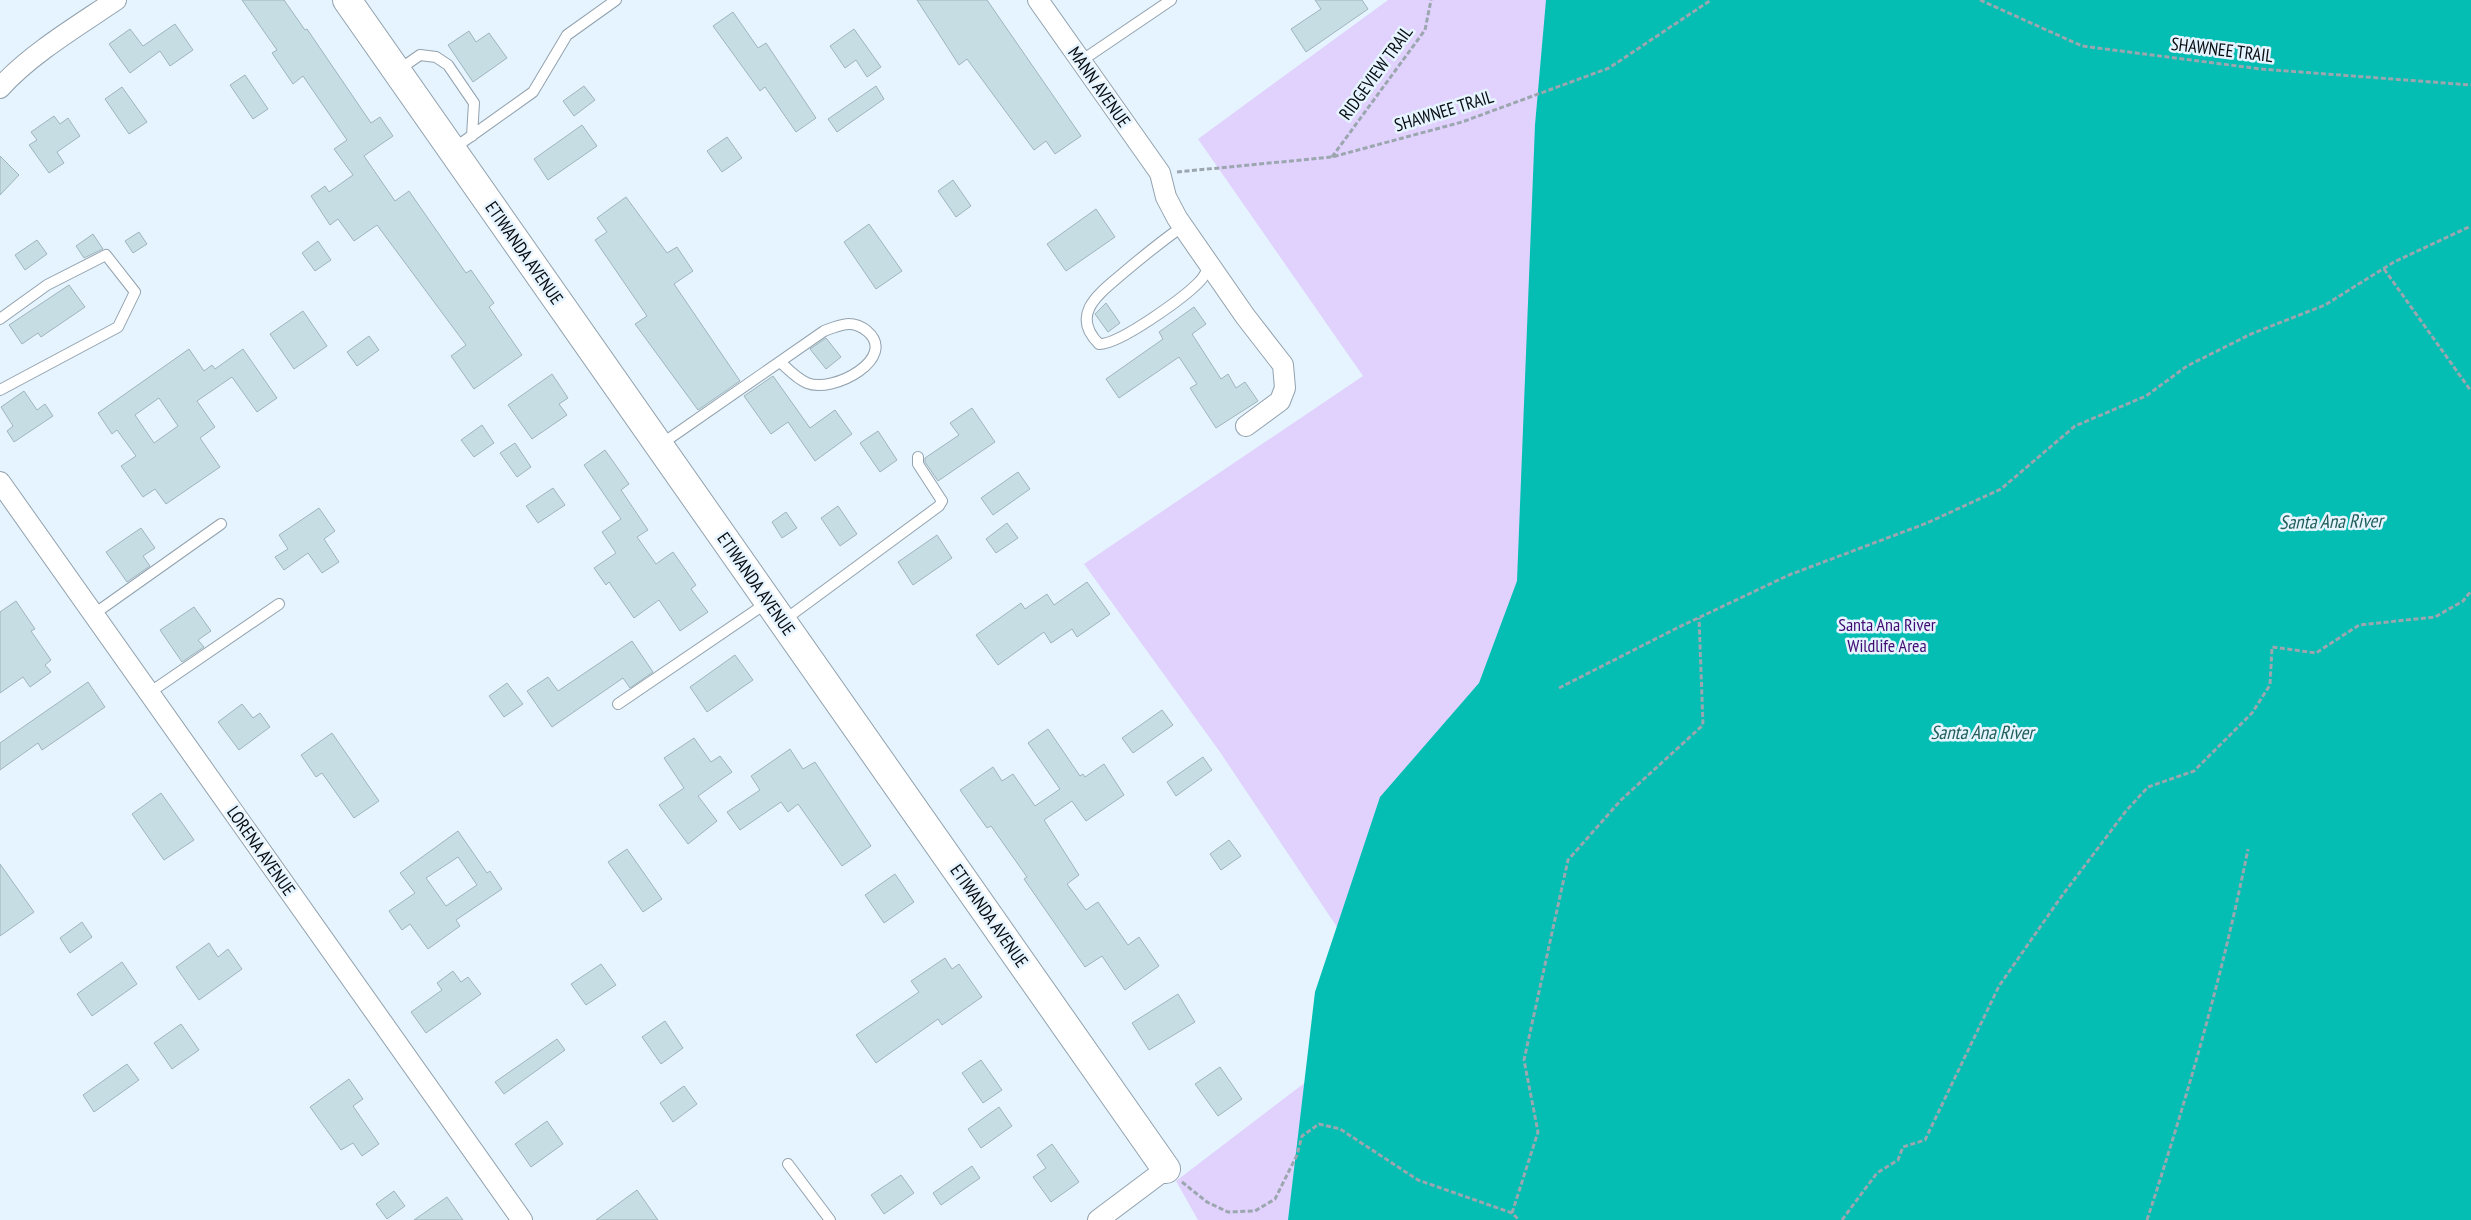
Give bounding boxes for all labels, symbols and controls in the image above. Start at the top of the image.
street label: RIDGEVIEW TRAIL [1334,21,1418,124]
street label: SHAWNEE TRAIL [2170,32,2275,67]
street label: MANN AVENUE [1063,42,1136,132]
street label: SHAWNEE TRAIL [1392,84,1497,136]
street label: ETIWANDA AVENUE [480,197,568,309]
water label: Santa Ana River [2279,508,2386,534]
street label: ETIWANDA AVENUE [712,528,800,640]
park label: Santa Ana River Wildlife Area [1838,613,1936,657]
water label: Santa Ana River [1930,720,2036,744]
street label: LORENA AVENUE [222,801,301,900]
street label: ETIWANDA AVENUE [945,860,1033,972]

